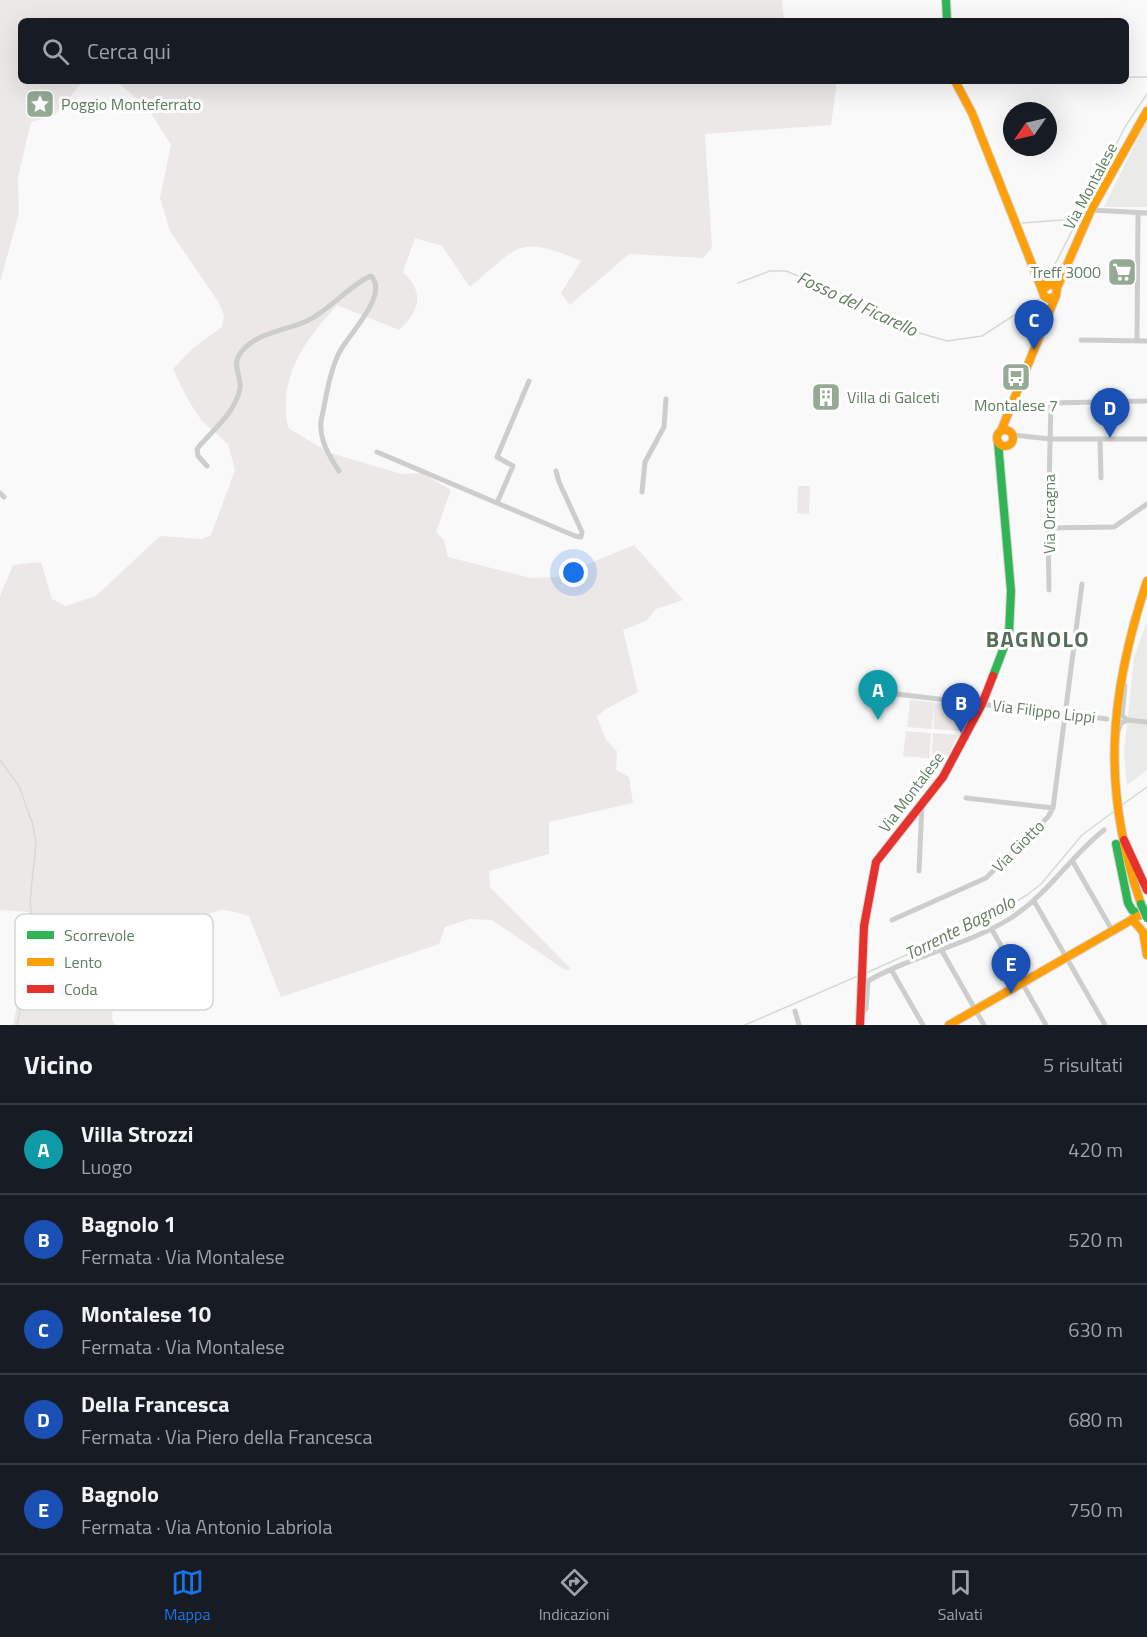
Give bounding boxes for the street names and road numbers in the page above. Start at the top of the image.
street label: Via Montalese [1057,138,1123,234]
street label: Via Orcagna [1037,474,1061,554]
street label: Via Filippo Lippi [991,693,1097,729]
street label: Via Montalese [873,747,949,837]
street label: Via Giotto [986,814,1050,878]

